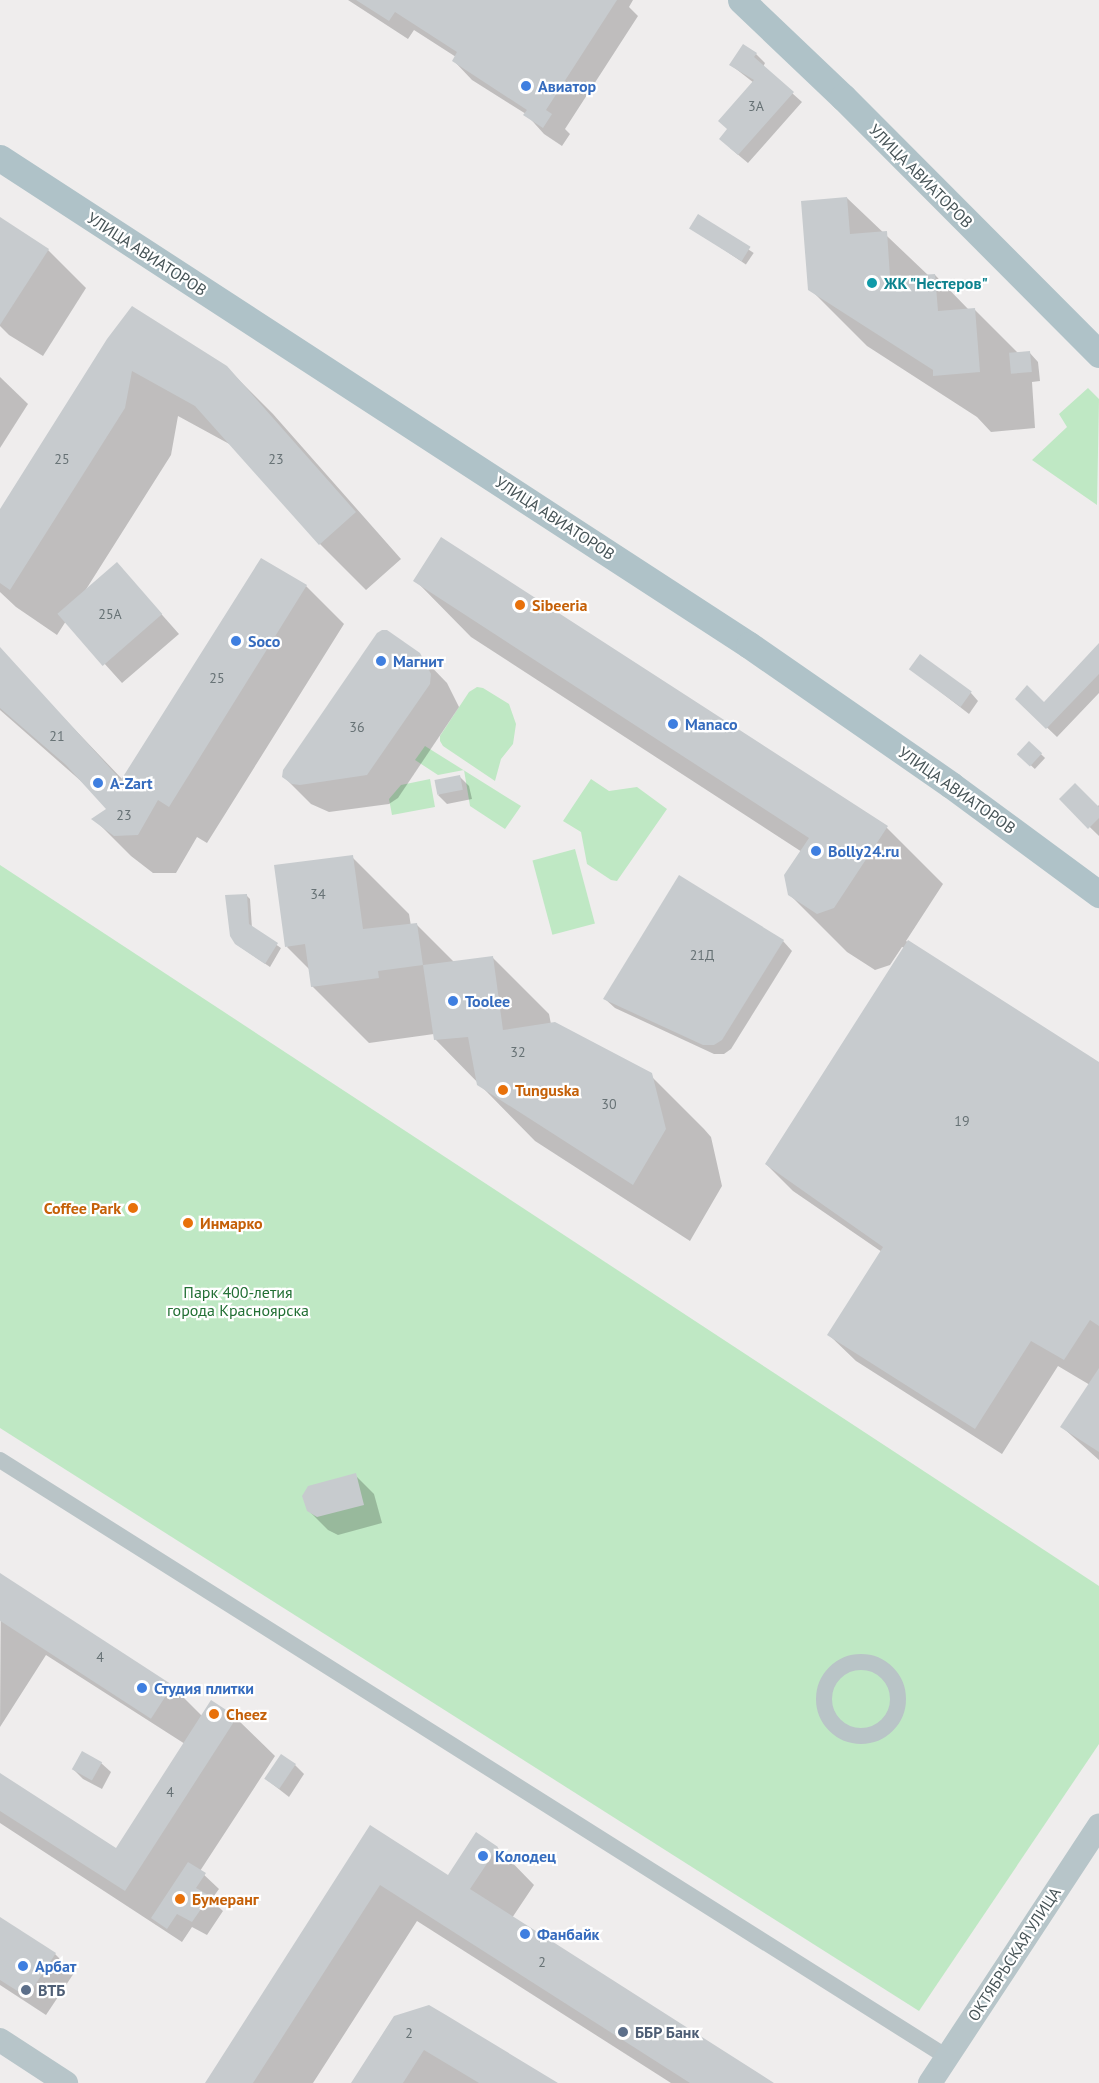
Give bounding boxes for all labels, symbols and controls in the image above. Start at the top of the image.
place label: Авиатор [538,76,596,96]
marker: Авиатор [519,79,533,93]
house number: 3А [748,98,764,114]
street label: УЛИЦА АВИАТОРОВ [865,120,977,232]
street label: УЛИЦА АВИАТОРОВ [83,208,211,300]
place label: ЖК "Нестеров" [884,273,990,293]
marker: ЖК "Нестеров" [865,276,879,290]
house number: 25 [54,451,70,467]
house number: 23 [268,451,284,467]
street label: УЛИЦА АВИАТОРОВ [491,472,619,564]
place label: Sibeeria [532,595,587,615]
marker: Sibeeria [513,598,527,612]
house number: 25А [98,606,122,622]
place label: Soco [248,631,280,651]
marker: Soco [229,634,243,648]
place label: Магнит [393,651,444,671]
marker: Магнит [374,654,388,668]
house number: 25 [209,670,225,686]
place label: Manaco [685,714,738,734]
marker: Manaco [666,717,680,731]
house number: 36 [349,719,365,735]
house number: 21 [49,728,65,744]
street label: УЛИЦА АВИАТОРОВ [894,742,1020,838]
place label: A-Zart [110,773,153,793]
marker: A-Zart [91,776,105,790]
house number: 23 [116,807,132,823]
place label: Bolly24.ru [828,841,899,861]
marker: Bolly24.ru [809,844,823,858]
house number: 34 [310,886,326,902]
house number: 21Д [690,947,714,963]
place label: Toolee [465,991,510,1011]
marker: Toolee [446,994,460,1008]
house number: 32 [510,1044,526,1060]
place label: Tunguska [515,1080,579,1100]
marker: Tunguska [496,1083,510,1097]
house number: 30 [601,1096,617,1112]
house number: 19 [954,1113,970,1129]
place label: Coffee Park [44,1198,121,1218]
marker: Coffee Park [126,1201,140,1215]
place label: Инмарко [200,1213,263,1233]
marker: Инмарко [181,1216,195,1230]
park label: Парк 400-летия города Красноярска [167,1282,309,1320]
house number: 4 [96,1649,104,1665]
place label: Студия плитки [154,1678,254,1698]
marker: Студия плитки [135,1681,149,1695]
place label: Cheez [226,1704,267,1724]
marker: Cheez [207,1707,221,1721]
house number: 4 [166,1784,174,1800]
place label: Колодец [495,1846,556,1866]
marker: Колодец [476,1849,490,1863]
street label: ОКТЯБРЬСКАЯ УЛИЦА [963,1883,1065,2025]
place label: Бумеранг [192,1889,259,1909]
marker: Бумеранг [173,1892,187,1906]
place label: Фанбайк [537,1924,599,1944]
marker: Фанбайк [518,1927,532,1941]
house number: 2 [538,1954,546,1970]
place label: Арбат [35,1956,77,1976]
marker: Арбат [16,1959,30,1973]
place label: ВТБ [38,1980,65,2000]
marker: ВТБ [19,1983,33,1997]
place label: ББР Банк [635,2022,700,2042]
house number: 2 [405,2025,413,2041]
marker: ББР Банк [616,2025,630,2039]

